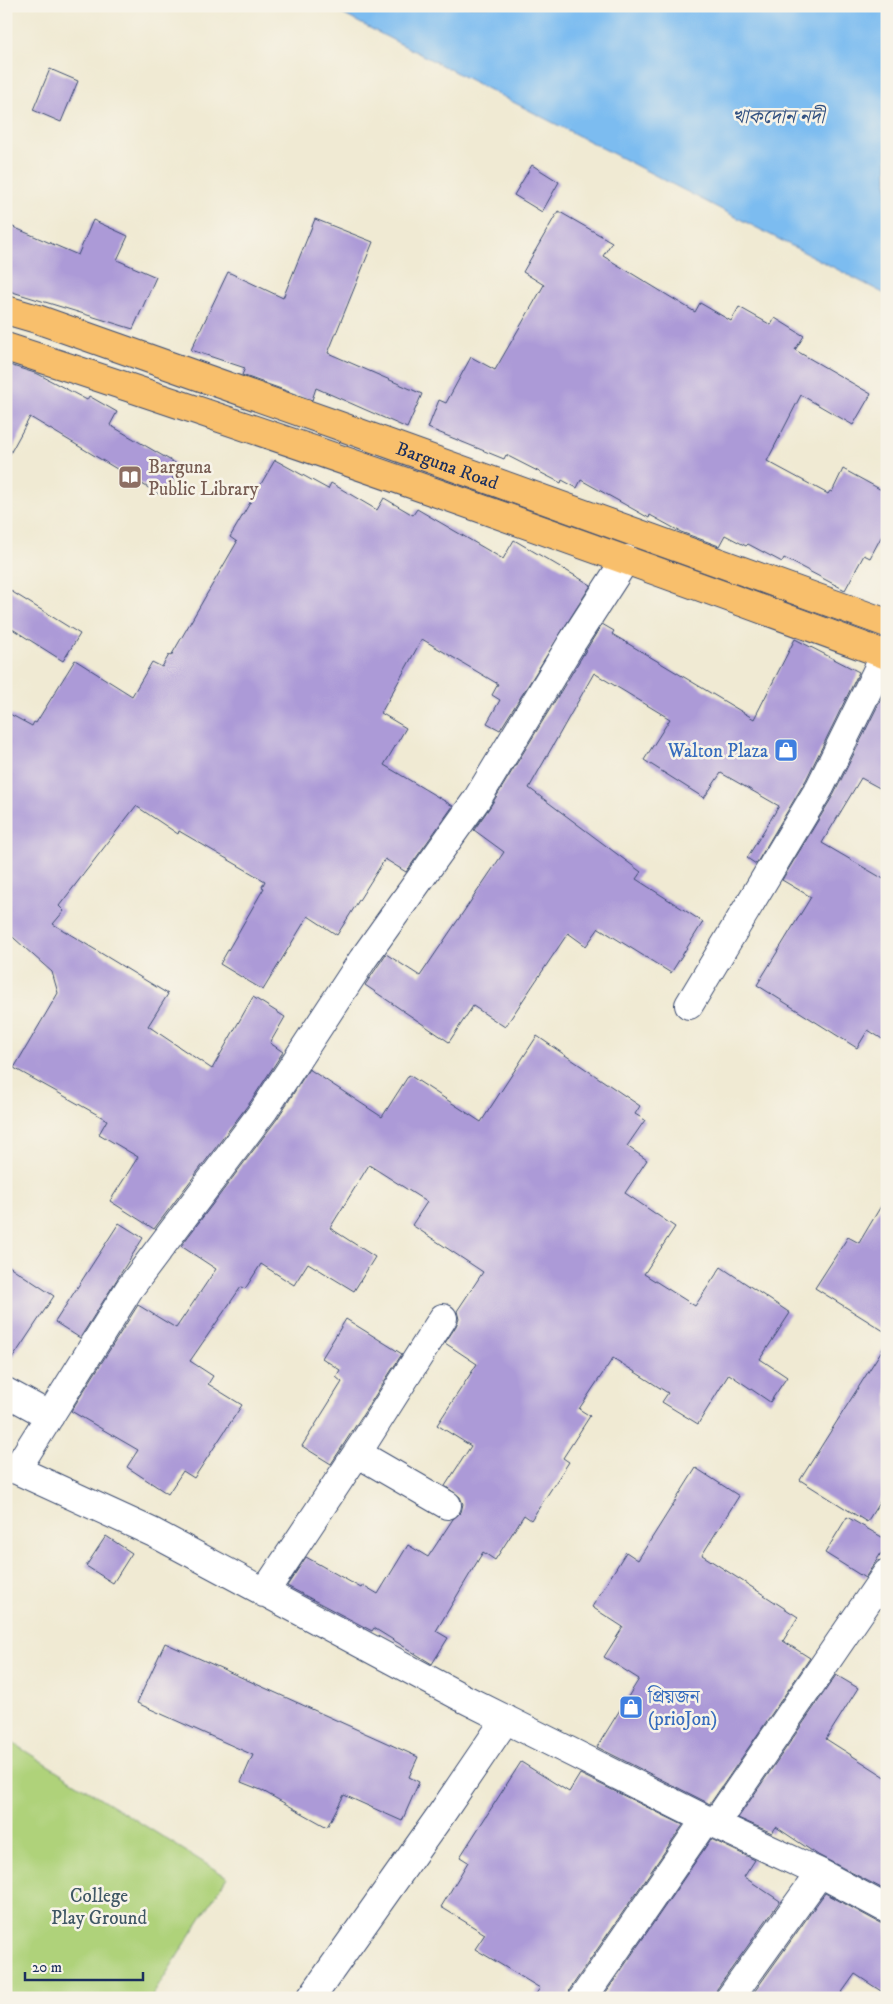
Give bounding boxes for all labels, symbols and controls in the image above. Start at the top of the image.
water label: খাকদোন নদী [732,104,826,130]
street label: Barguna Road [393,437,502,495]
place label: Barguna Public Library [148,456,260,501]
library icon: Barguna Public Library [117,464,143,490]
shop icon: Walton Plaza [773,737,799,763]
place label: Walton Plaza [667,740,768,763]
place label: প্রিয়জন (prioJon) [647,1685,717,1731]
shop icon: প্রিয়জন (prioJon) [618,1694,644,1720]
park label: College Play Ground [51,1885,147,1930]
scale bar [25,1949,142,1981]
text: 20 m [32,1958,62,1977]

